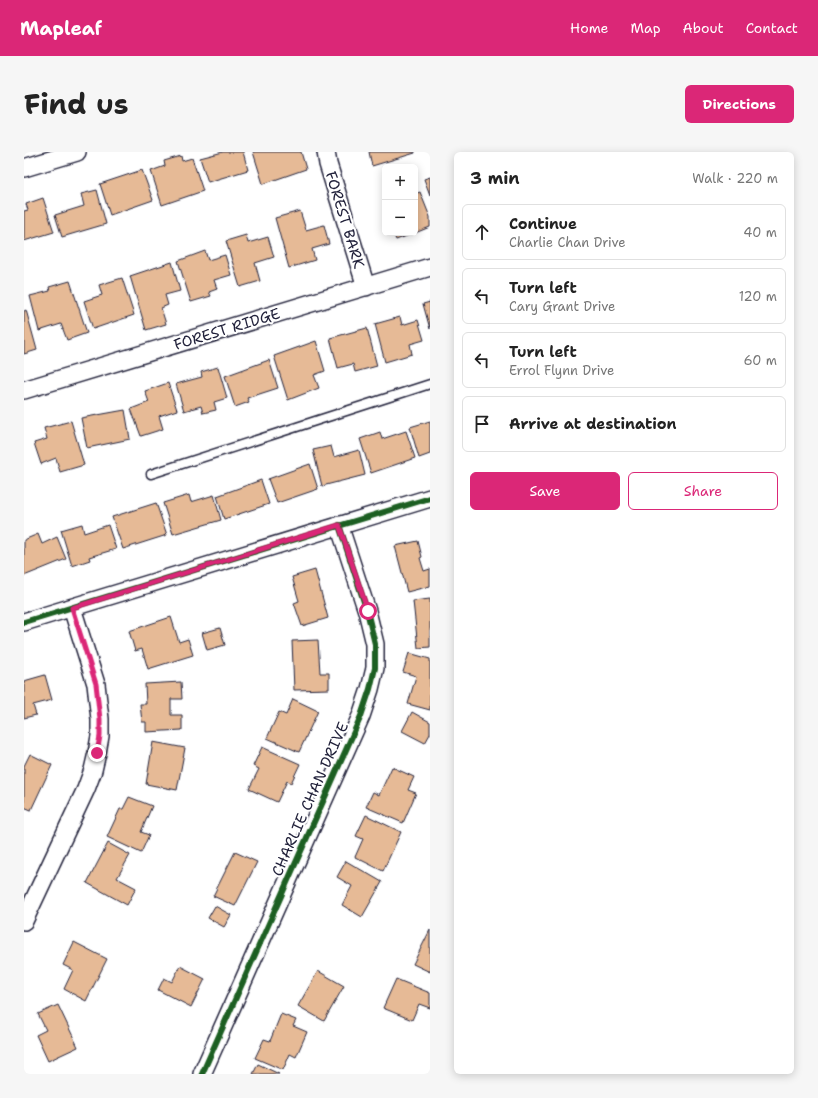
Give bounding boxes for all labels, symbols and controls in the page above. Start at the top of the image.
text: Mapleaf [20,16,102,41]
text: Home [570,19,609,37]
text: Map [631,19,661,37]
text: About [683,19,724,37]
text: Contact [746,19,798,37]
text: Find us [24,85,129,123]
button: Directions [685,85,794,123]
map controls [382,164,418,236]
button: + [382,164,418,200]
text: 3 min [470,167,520,189]
street label: FOREST BARK [321,169,369,271]
text: Walk · 220 m [692,170,778,187]
button: − [382,200,418,236]
text: Continue [509,214,577,234]
icon: ahead [471,221,493,243]
text: 40 m [743,224,777,241]
text: Charlie Chan Drive [509,234,626,251]
text: Turn left [509,278,577,298]
icon: left [471,285,493,307]
text: 120 m [739,288,777,305]
text: Cary Grant Drive [509,298,615,315]
street label: FOREST RIDGE [171,303,283,355]
text: Turn left [509,342,577,362]
icon: left [471,349,493,371]
text: 60 m [744,352,777,369]
text: Errol Flynn Drive [509,362,614,379]
icon: arrive [471,413,493,435]
text: Arrive at destination [509,414,677,434]
button: Save [470,472,620,510]
button: Share [628,472,778,510]
route start [359,602,377,620]
street label: CHARLIE CHAN DRIVE [267,719,353,879]
route end [88,744,106,762]

